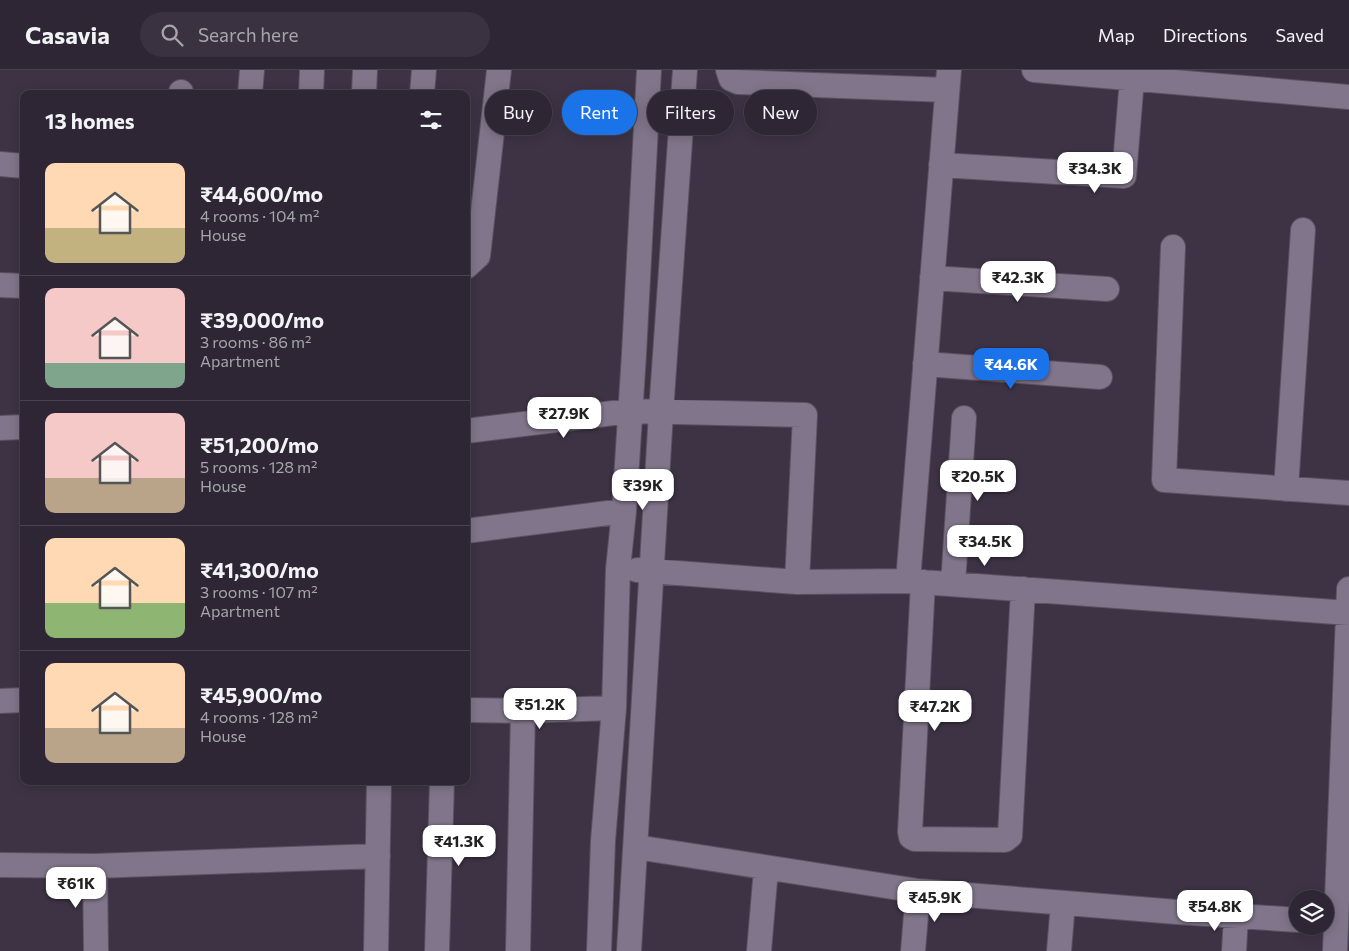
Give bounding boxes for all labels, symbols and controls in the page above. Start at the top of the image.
search box [140,12,490,57]
text: Casavia [25,20,110,49]
icon: search [158,21,186,49]
text: Search here [198,23,298,46]
text: Map [1098,24,1135,46]
text: Directions [1163,24,1247,46]
text: Saved [1275,24,1324,46]
chip: Buy [485,90,552,135]
chip: Rent [562,90,637,135]
chip: Filters [647,90,734,135]
chip: New [744,90,817,135]
icon: filters [417,106,445,134]
text: 13 homes [45,108,135,133]
pin: ₹34.3K [1054,152,1136,194]
text: ₹34.3K [1068,158,1122,177]
text: ₹44,600/mo [200,181,323,206]
icon: home [85,183,145,243]
text: 4 rooms · 104 m² [200,206,319,225]
text: House [200,225,246,244]
pin: ₹42.3K [977,260,1059,303]
text: ₹42.3K [992,267,1044,286]
text: ₹39,000/mo [200,307,324,332]
icon: home [85,308,145,368]
text: 3 rooms · 86 m² [200,332,311,351]
pin: ₹44.6K [970,348,1052,390]
text: Apartment [200,351,280,370]
text: ₹44.6K [984,354,1038,373]
pin: ₹27.9K [523,396,605,439]
text: ₹27.9K [538,403,590,422]
text: ₹51,200/mo [200,432,319,457]
icon: home [85,433,145,493]
text: 5 rooms · 128 m² [200,457,317,476]
pin: ₹20.5K [937,460,1019,502]
text: ₹20.5K [951,466,1005,485]
pin: ₹39K [613,468,673,511]
text: ₹39K [623,475,663,494]
text: House [200,476,246,495]
pin: ₹34.5K [944,524,1026,567]
text: ₹34.5K [958,531,1012,550]
text: ₹41,300/mo [200,557,319,582]
icon: home [85,558,145,618]
text: 3 rooms · 107 m² [200,582,318,601]
text: Apartment [200,601,280,620]
text: ₹45,900/mo [200,682,322,707]
icon: home [85,683,145,743]
pin: ₹51.2K [499,688,581,730]
pin: ₹47.2K [894,690,976,732]
text: ₹51.2K [515,694,565,713]
text: ₹47.2K [910,696,960,715]
text: 4 rooms · 128 m² [200,707,318,726]
text: House [200,726,246,745]
pin: ₹41.3K [418,824,500,867]
text: ₹41.3K [434,831,484,850]
pin: ₹61K [46,866,106,909]
text: ₹61K [57,873,95,892]
pin: ₹45.9K [894,880,976,923]
text: ₹45.9K [908,887,962,906]
pin: ₹54.8K [1174,890,1256,932]
map controls [1289,890,1334,935]
button: layers [1289,890,1334,935]
text: ₹54.8K [1188,896,1242,915]

